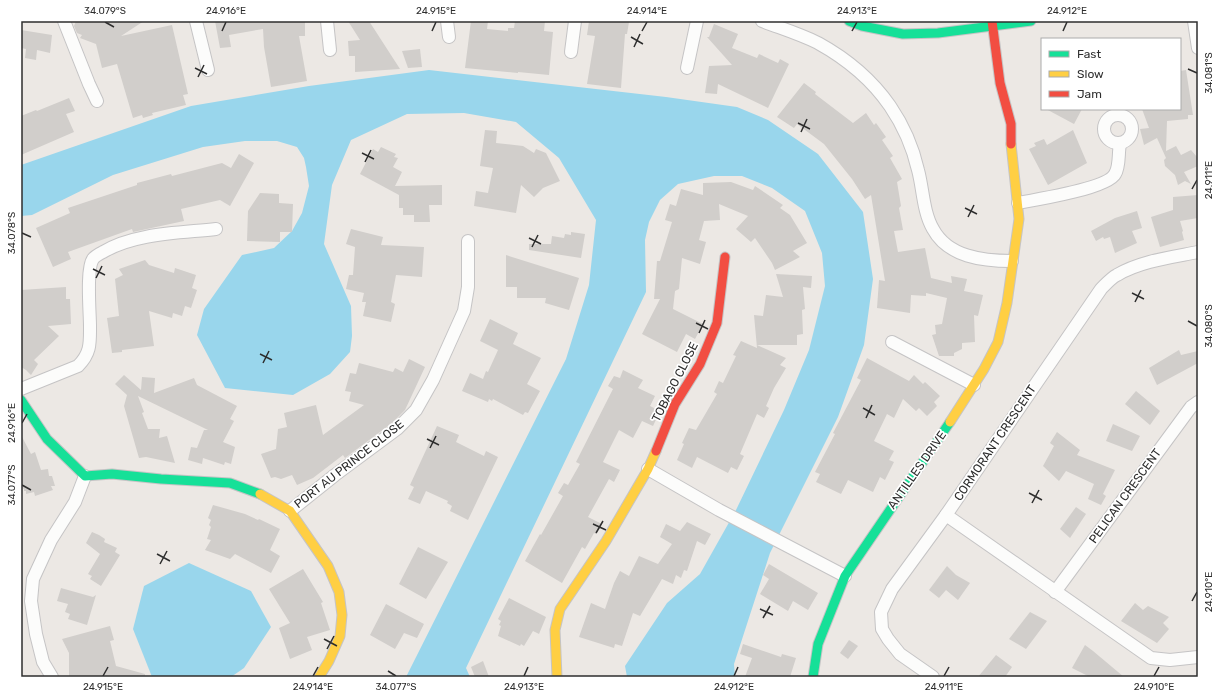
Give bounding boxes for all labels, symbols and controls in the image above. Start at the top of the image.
text: 34.079°S [84,5,126,17]
text: 24.916°E [206,5,246,17]
text: 24.915°E [416,5,456,17]
text: 24.914°E [627,5,667,17]
text: 24.913°E [837,5,877,17]
text: 24.912°E [1047,5,1087,17]
legend [1041,38,1181,110]
text: Fast [1077,47,1101,61]
text: 34.081°S [1203,52,1215,94]
text: Slow [1077,67,1104,81]
text: Jam [1077,87,1102,101]
text: 24.911°E [1203,161,1215,199]
text: 34.078°S [6,212,18,254]
text: 34.080°S [1203,304,1215,348]
street label: TOBAGO CLOSE [649,340,701,424]
street label: CORMORANT CRESCENT [951,382,1039,504]
text: 24.916°E [6,403,18,443]
street label: PORT AU PRINCE CLOSE [292,417,406,511]
street label: ANTILLES DRIVE [885,428,949,512]
street label: PELICAN CRESCENT [1086,446,1164,546]
text: 34.077°S [6,464,18,506]
text: 24.910°E [1203,572,1215,612]
text: 24.915°E [83,681,123,693]
text: 24.914°E [293,681,333,693]
text: 34.077°S [375,681,417,693]
text: 24.913°E [504,681,544,693]
text: 24.912°E [714,681,754,693]
text: 24.911°E [925,681,963,693]
text: 24.910°E [1134,681,1174,693]

